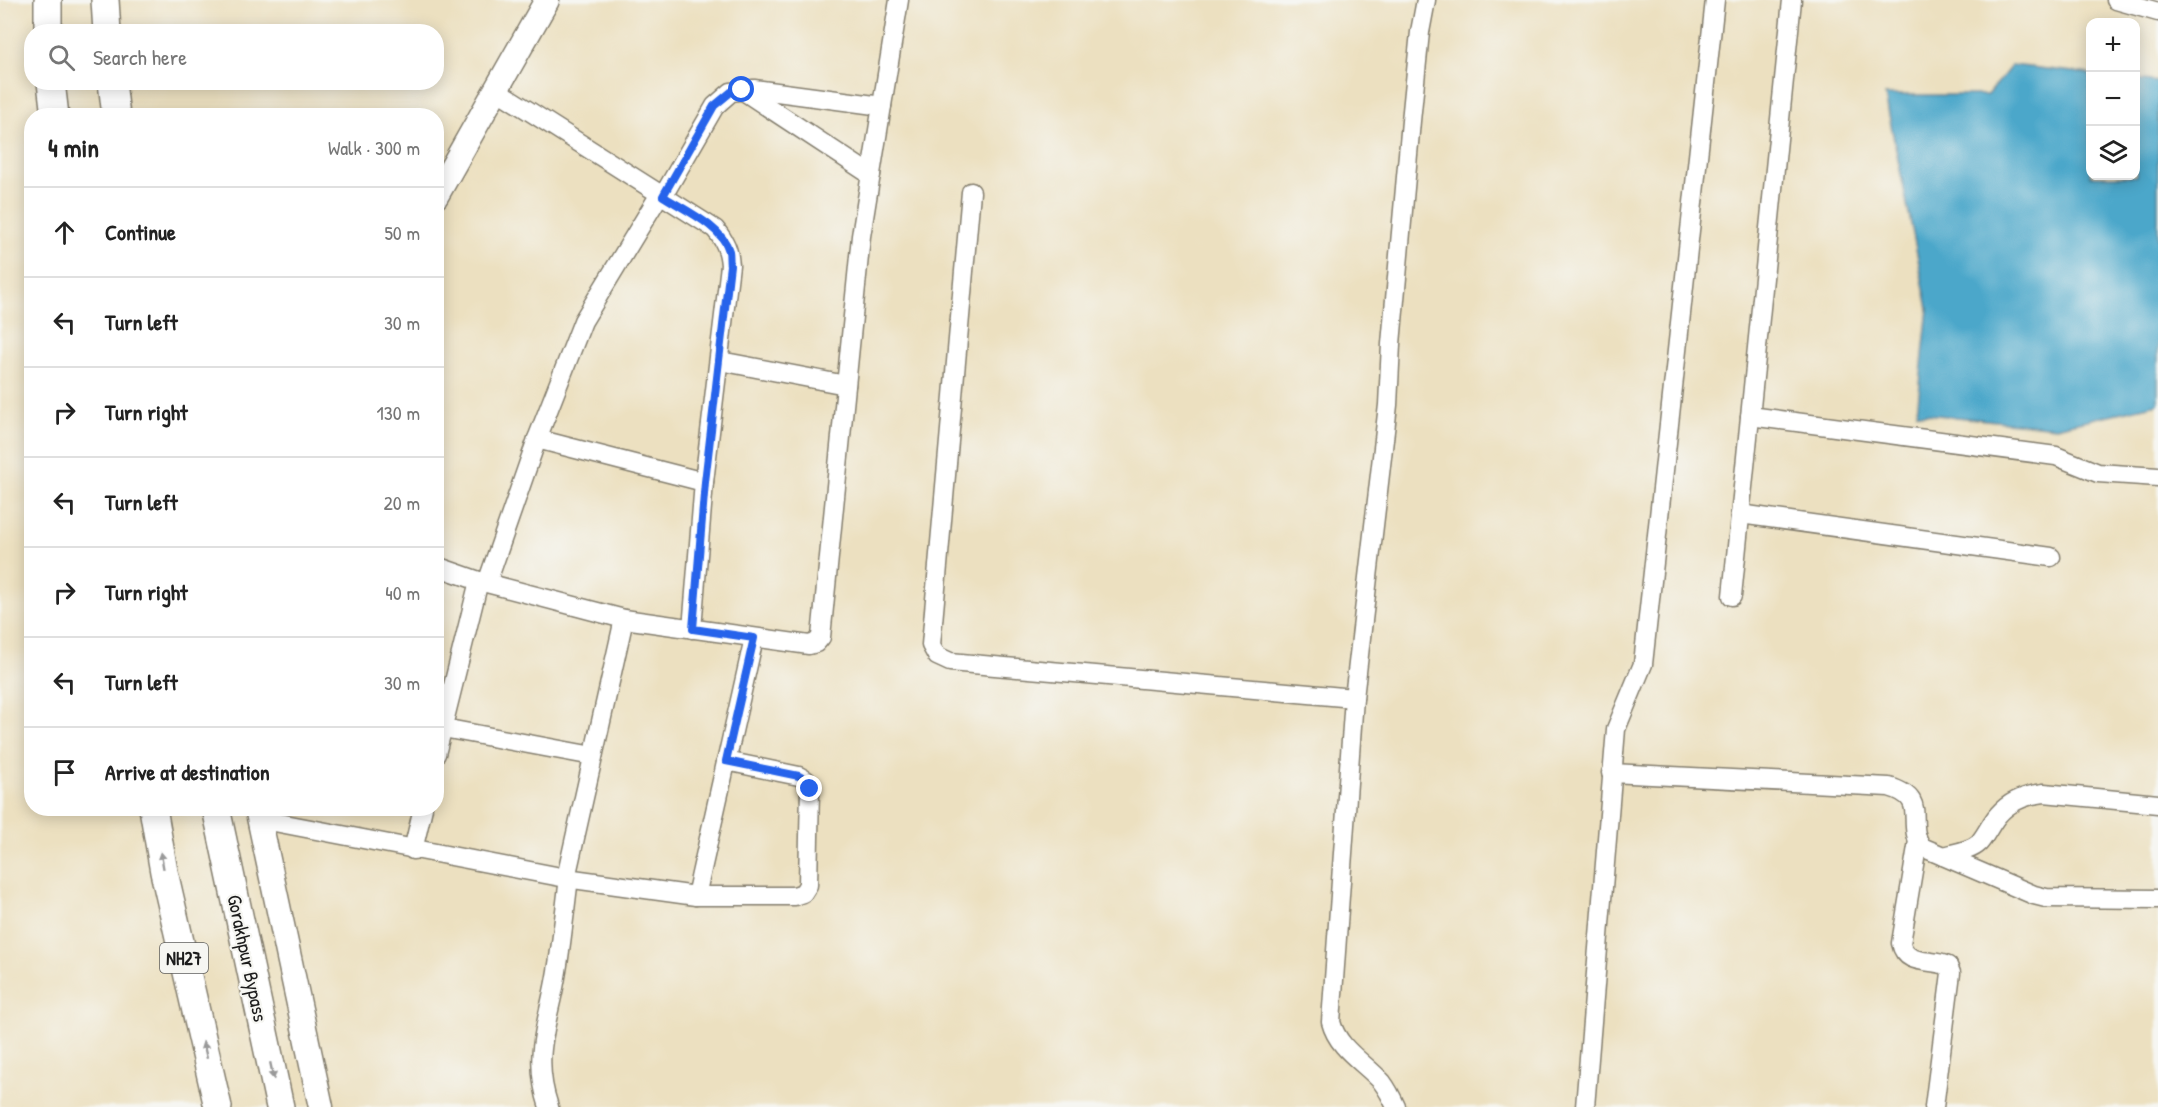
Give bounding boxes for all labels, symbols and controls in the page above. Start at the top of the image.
map controls [2086,18,2140,180]
button: + [2086,18,2140,72]
search box [24,24,444,90]
icon: search [45,41,78,74]
text: Search here [93,42,187,72]
button: − [2086,72,2140,126]
route start [728,76,754,102]
button: layers [2086,126,2140,180]
text: 4 min [48,130,99,165]
text: Walk · 300 m [328,134,420,161]
icon: ahead [48,216,81,249]
text: Continue [105,217,176,247]
text: 50 m [384,219,420,246]
icon: left [48,306,81,339]
text: Turn left [105,307,178,337]
text: 30 m [384,309,420,336]
icon: right [48,396,81,429]
text: Turn right [105,397,188,427]
text: 130 m [377,399,420,426]
icon: left [48,486,81,519]
text: Turn left [105,487,178,517]
text: 20 m [383,489,420,516]
icon: right [48,576,81,609]
text: Turn right [105,577,188,607]
text: 40 m [385,579,420,606]
icon: left [48,666,81,699]
text: Turn left [105,667,178,697]
text: 30 m [384,669,420,696]
icon: arrive [48,756,81,789]
text: Arrive at destination [105,757,270,787]
route end [796,775,822,801]
one-way arrow [157,850,166,869]
street label: Gorakhpur Bypass [221,892,275,1024]
road number: NH27 [160,943,208,973]
one-way arrow [200,1040,209,1059]
one-way arrow [268,1062,278,1080]

